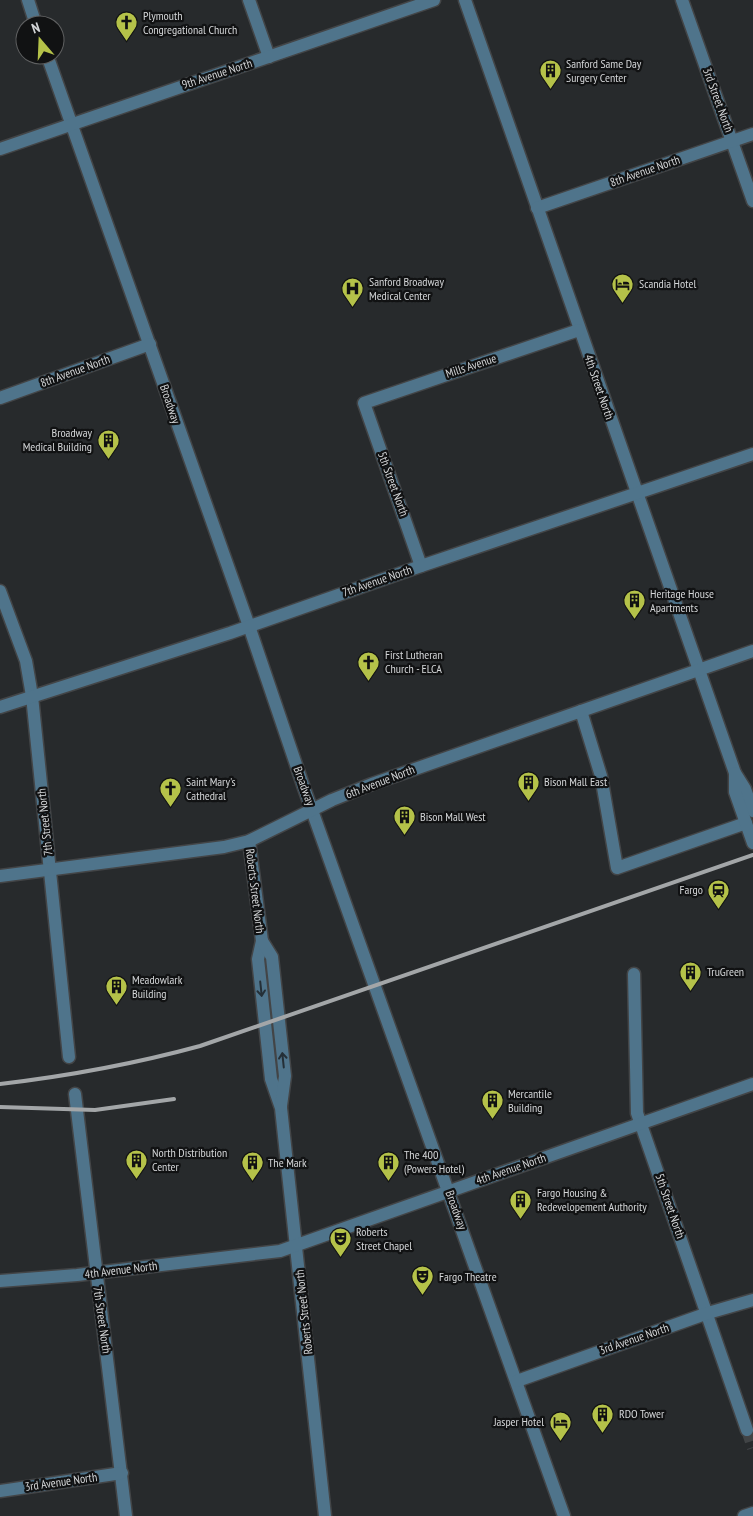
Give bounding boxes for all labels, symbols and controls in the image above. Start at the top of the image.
place label: Plymouth Congregational Church [143,8,237,37]
church icon: Plymouth Congregational Church [115,11,139,42]
north arrow [15,15,65,65]
text: N [29,18,42,37]
street label: 9th Avenue North [180,55,254,92]
place label: Sanford Same Day Surgery Center [566,56,642,85]
building icon: Sanford Same Day Surgery Center [538,59,562,90]
street label: 3rd Street North [700,65,737,134]
street label: 8th Avenue North [608,152,682,189]
hotel icon: Scandia Hotel [611,272,635,303]
place label: Sanford Broadway Medical Center [369,274,444,303]
place label: Scandia Hotel [639,276,696,291]
hospital icon: Sanford Broadway Medical Center [341,277,365,308]
street label: Mills Avenue [444,350,498,381]
street label: 8th Avenue North [38,351,112,390]
street label: 4th Street North [581,352,618,421]
street label: Broadway [157,382,184,426]
place label: Broadway Medical Building [23,425,92,454]
building icon: Broadway Medical Building [96,428,120,459]
street label: 5th Street North [375,449,412,518]
street label: 7th Avenue North [340,562,414,599]
place label: Heritage House Apartments [650,586,714,615]
building icon: Heritage House Apartments [622,589,646,620]
place label: First Lutheran Church - ELCA [385,647,443,676]
church icon: First Lutheran Church - ELCA [357,650,381,681]
street label: 6th Avenue North [343,761,417,802]
street label: Broadway [290,764,319,808]
building icon: Bison Mall East [516,770,540,801]
place label: Saint Mary's Cathedral [186,774,236,803]
place label: Bison Mall East [544,774,608,789]
church icon: Saint Mary's Cathedral [158,777,182,808]
street label: 7th Street North [34,788,55,856]
building icon: Bison Mall West [392,805,416,836]
place label: Bison Mall West [420,809,486,824]
street label: Roberts Street North [243,848,268,934]
station icon: Fargo [707,878,731,909]
place label: Fargo [680,882,703,897]
building icon: TruGreen [679,960,703,991]
place label: TruGreen [707,964,744,979]
place label: Meadowlark Building [132,972,183,1001]
building icon: Meadowlark Building [104,975,128,1006]
one-way arrow [256,981,266,997]
one-way arrow [278,1052,288,1068]
place label: Mercantile Building [508,1086,552,1115]
building icon: Mercantile Building [480,1089,504,1120]
place label: North Distribution Center [152,1145,227,1174]
place label: The 400 (Powers Hotel) [404,1147,464,1176]
building icon: North Distribution Center [124,1148,148,1179]
building icon: The 400 (Powers Hotel) [376,1150,400,1181]
street label: 4th Avenue North [474,1150,548,1187]
building icon: The Mark [240,1151,264,1182]
place label: The Mark [268,1155,307,1170]
street label: 5th Street North [652,1171,689,1240]
place label: Fargo Housing & Redevelopement Authority [537,1185,647,1214]
street label: Broadway [442,1188,471,1232]
building icon: Fargo Housing & Redevelopement Authority [509,1188,533,1219]
place label: Roberts Street Chapel [356,1224,412,1253]
theatre icon: Roberts Street Chapel [328,1227,352,1258]
street label: 4th Avenue North [84,1258,158,1281]
theatre icon: Fargo Theatre [411,1265,435,1296]
street label: Roberts Street North [292,1269,315,1355]
place label: Fargo Theatre [439,1269,497,1284]
street label: 7th Street North [90,1285,115,1354]
street label: 3rd Avenue North [597,1320,671,1357]
building icon: RDO Tower [591,1402,615,1433]
place label: RDO Tower [619,1406,665,1421]
hotel icon: Jasper Hotel [548,1410,572,1441]
place label: Jasper Hotel [493,1414,544,1429]
street label: 3rd Avenue North [24,1469,98,1494]

